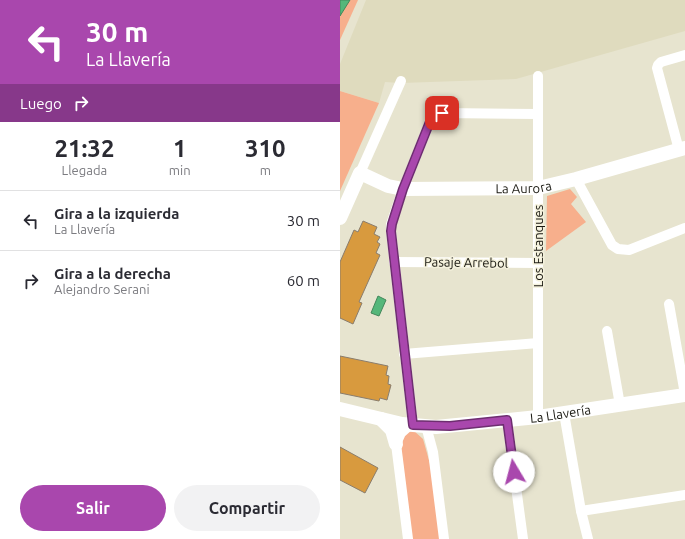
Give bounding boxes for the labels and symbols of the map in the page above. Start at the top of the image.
pin [425,96,459,130]
street label: La Aurora [495,178,553,195]
street label: Los Estanques [531,204,545,287]
street label: Pasaje Arrebol [424,254,509,270]
street label: La Llavería [529,402,592,425]
position arrow [493,451,535,493]

